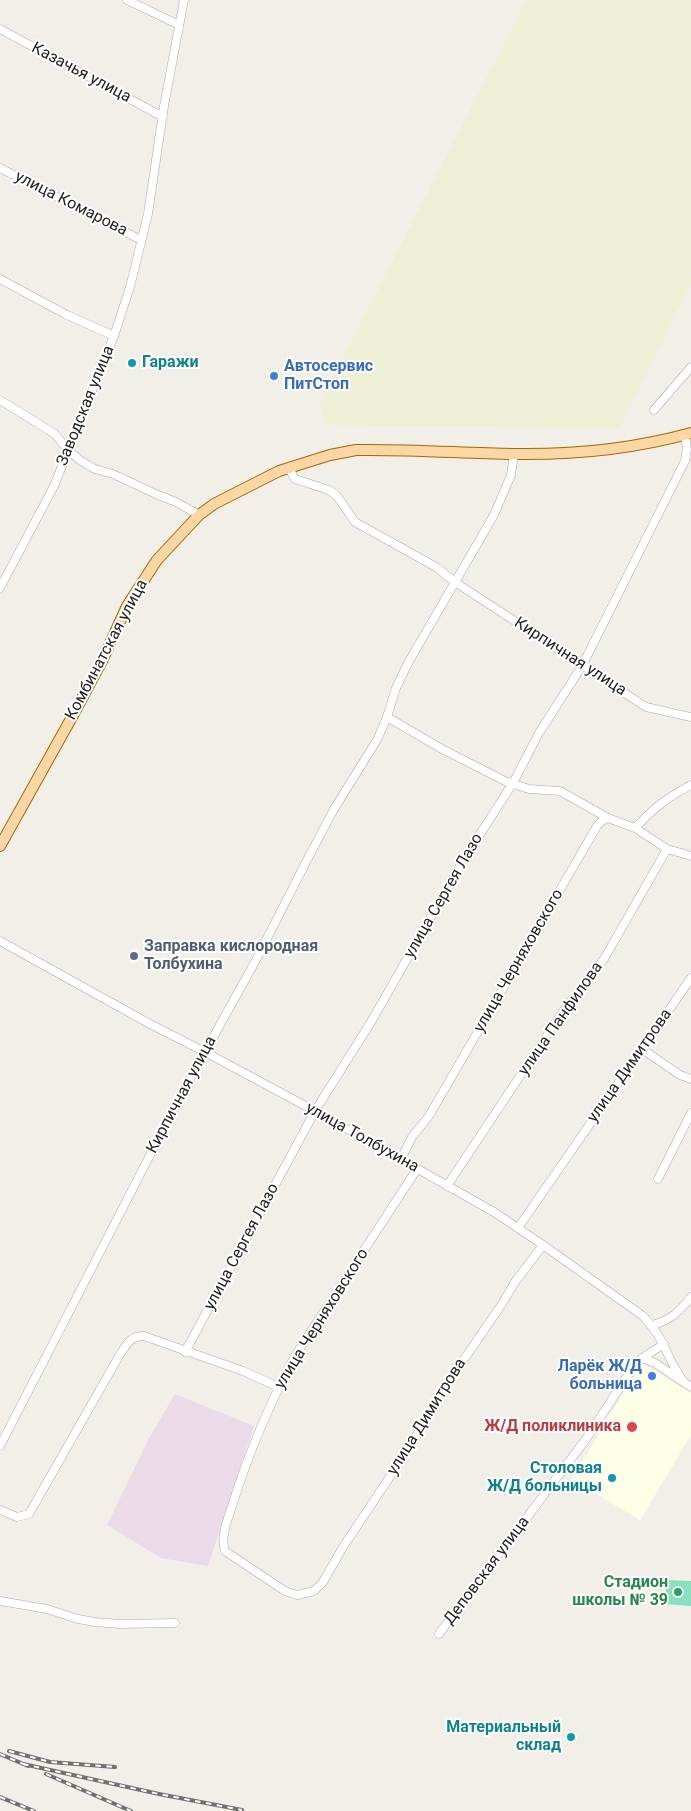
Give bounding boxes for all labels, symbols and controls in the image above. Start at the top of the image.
street label: Казачья улица [28,39,134,107]
street label: улица Комарова [12,167,130,241]
street label: Заводская улица [53,343,119,469]
place label: Гаражи [142,353,198,373]
marker: Гаражи [126,357,138,369]
place label: Автосервис ПитСтоп [284,357,373,395]
marker: Автосервис ПитСтоп [268,370,280,382]
street label: Комбинатская улица [62,576,152,724]
street label: Кирпичная улица [510,614,630,700]
street label: улица Сергея Лазо [400,830,488,962]
street label: улица Черняховского [470,886,568,1036]
place label: Заправка кислородная Толбухина [144,937,318,975]
marker: Заправка кислородная Толбухина [128,950,140,962]
street label: улица Панфилова [515,958,607,1080]
street label: улица Димитрова [584,1006,676,1126]
street label: Кирпичная улица [143,1033,221,1157]
street label: улица Толбухина [302,1099,422,1177]
street label: улица Сергея Лазо [200,1180,284,1314]
street label: улица Черняховского [271,1245,373,1393]
street label: улица Димитрова [383,1355,471,1479]
place label: Ларёк Ж/Д больница [558,1357,642,1395]
marker: Ларёк Ж/Д больница [646,1370,658,1382]
place label: Ж/Д поликлиника [484,1417,621,1437]
marker: Ж/Д поликлиника [625,1420,639,1434]
place label: Столовая Ж/Д больницы [487,1459,602,1497]
marker: Столовая Ж/Д больницы [606,1472,618,1484]
street label: Деповская улица [440,1513,534,1629]
place label: Стадион школы № 39 [572,1573,668,1611]
marker: Стадион школы № 39 [672,1586,684,1598]
place label: Материальный склад [446,1718,561,1756]
marker: Материальный склад [565,1731,577,1743]

